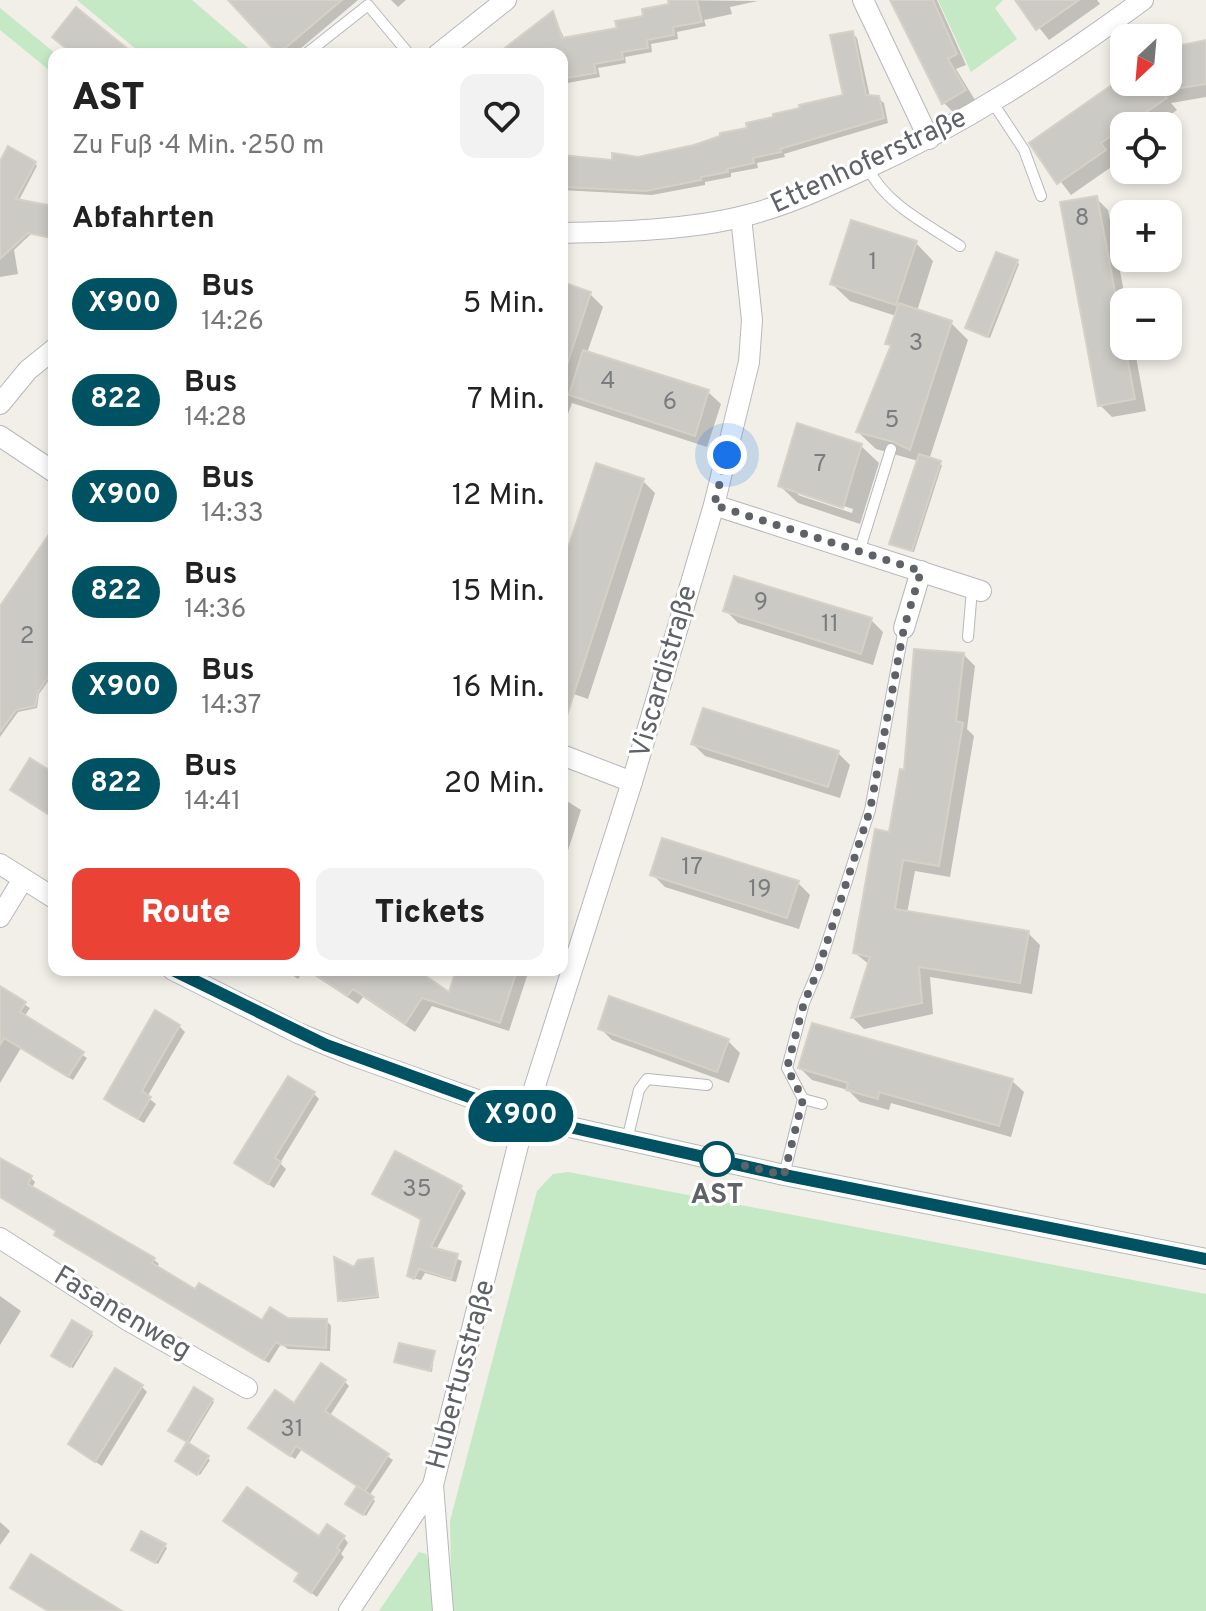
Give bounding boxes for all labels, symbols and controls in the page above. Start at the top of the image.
north arrow [1110,24,1182,96]
map controls [1110,24,1182,360]
button: heart [460,74,544,158]
text: AST [72,75,145,124]
street label: Ettenhoferstraße [765,101,973,223]
button: locate [1110,112,1182,184]
text: Zu Fuß · 4 Min. · 250 m [72,130,324,163]
button: + [1110,200,1182,272]
text: Abfahrten [72,201,215,238]
house number: 8 [1075,204,1089,234]
house number: 1 [869,248,877,278]
text: Bus [201,269,255,306]
text: X900 [88,286,161,322]
text: 5 Min. [463,286,544,323]
button: − [1110,288,1182,360]
text: 14:26 [201,306,264,339]
house number: 3 [909,329,923,359]
text: Bus [184,365,237,402]
house number: 4 [601,367,615,397]
text: 822 [90,382,142,418]
text: 7 Min. [467,382,544,419]
house number: 6 [663,388,677,418]
text: 14:28 [184,402,247,435]
house number: 5 [885,406,899,436]
your location [707,435,747,475]
house number: 7 [814,450,826,480]
text: Bus [201,461,255,498]
text: X900 [88,478,161,514]
text: 12 Min. [452,478,544,515]
text: 14:33 [201,498,264,531]
text: Bus [184,557,237,594]
text: 822 [90,574,142,610]
text: 15 Min. [452,574,544,611]
street label: Viscardistraße [623,582,707,762]
house number: 9 [754,588,768,618]
text: 14:36 [184,594,246,627]
house number: 11 [821,610,839,640]
house number: 2 [20,622,34,652]
text: Bus [201,653,255,690]
text: X900 [88,670,161,706]
text: 16 Min. [452,670,544,707]
text: 14:37 [201,690,261,723]
text: Bus [184,749,237,786]
text: 822 [90,766,142,802]
text: 20 Min. [444,766,544,803]
text: 14:41 [184,786,241,819]
house number: 17 [681,853,703,883]
button: Route [72,868,300,960]
button: Tickets [316,868,544,960]
house number: 19 [748,875,772,905]
line badge: X900 [465,1090,577,1142]
text: X900 [484,1098,558,1134]
marker: AST [700,1142,734,1176]
house number: 35 [402,1175,432,1205]
place label: AST [691,1178,743,1214]
street label: Fasanenweg [47,1259,197,1369]
street label: Hubertusstraße [419,1276,505,1474]
house number: 31 [280,1415,304,1445]

